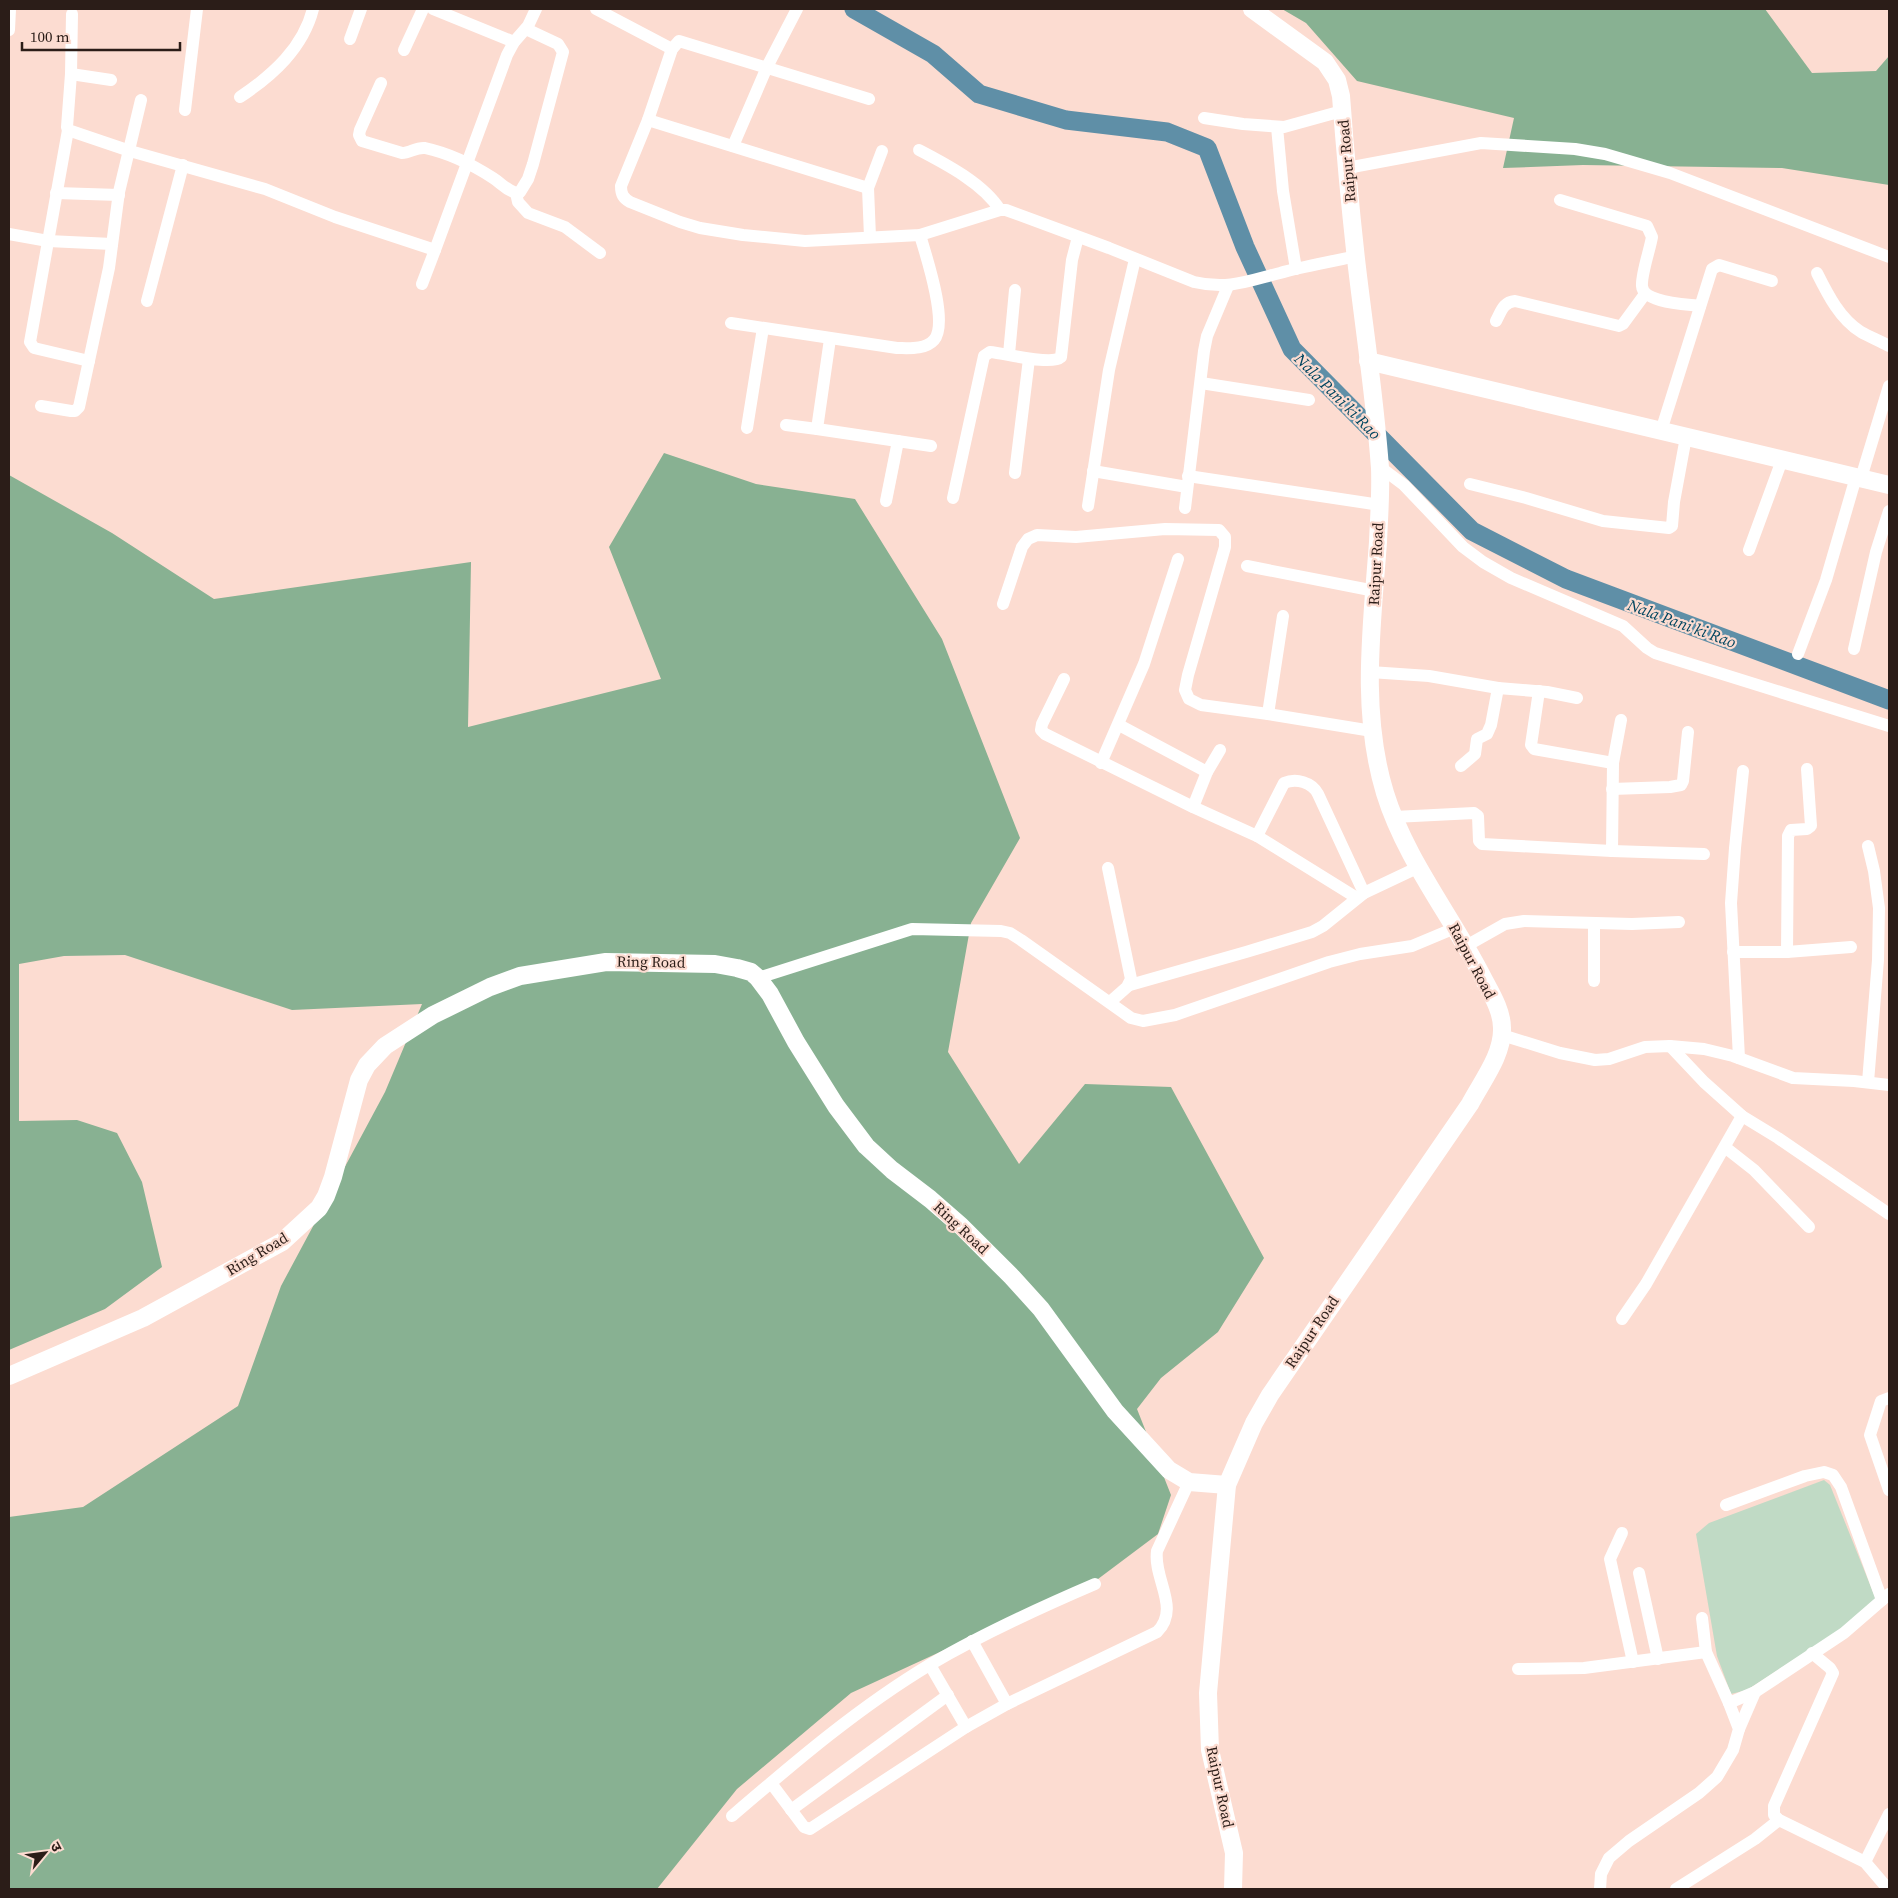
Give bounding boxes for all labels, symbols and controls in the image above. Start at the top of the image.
scale bar [22,20,180,52]
text: 100 m [30,26,70,47]
street label: Raipur Road [1332,118,1361,203]
water label: Nala Pani ki Rao [1289,347,1386,444]
street label: Raipur Road [1363,522,1388,606]
water label: Nala Pani ki Rao [1624,593,1739,653]
street label: Raipur Road [1444,919,1501,1003]
street label: Ring Road [617,950,686,973]
street label: Ring Road [929,1197,994,1259]
street label: Ring Road [222,1227,292,1280]
street label: Raipur Road [1280,1291,1344,1372]
street label: Raipur Road [1202,1744,1239,1830]
north arrow [20,1828,70,1878]
text: उ [46,1838,67,1856]

